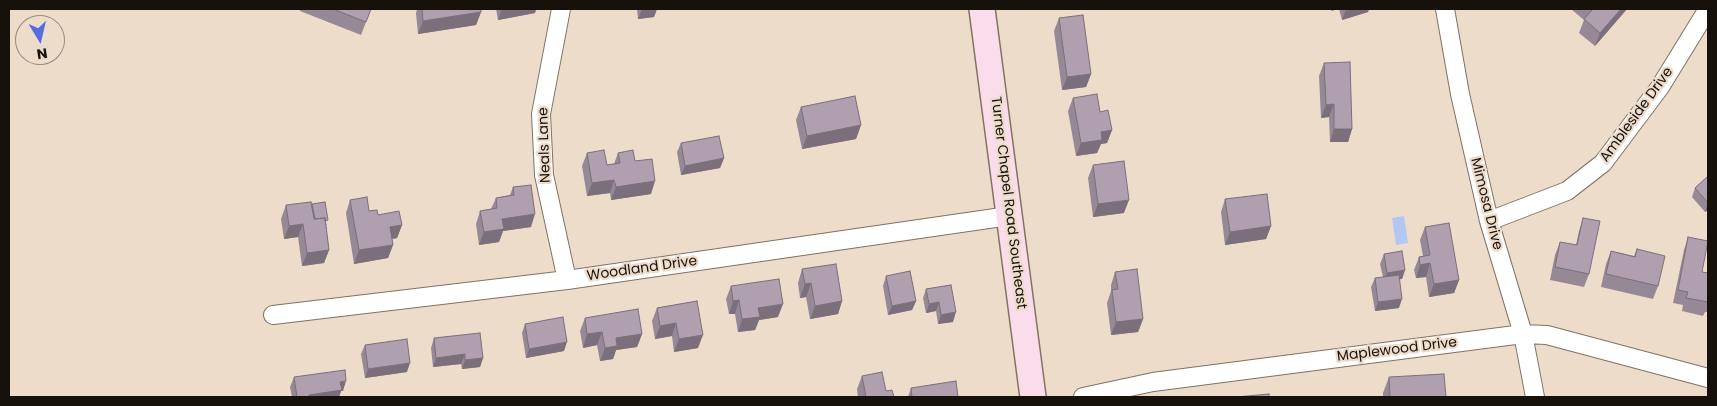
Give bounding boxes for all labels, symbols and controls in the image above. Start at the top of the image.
north arrow [15,15,65,65]
text: N [35,43,49,65]
street label: Ambleside Drive [1597,64,1677,166]
street label: Turner Chapel Road Southeast [987,96,1029,310]
street label: Neals Lane [535,107,555,183]
street label: Mimosa Drive [1466,156,1506,252]
street label: Woodland Drive [586,253,698,285]
street label: Maplewood Drive [1336,334,1458,366]

